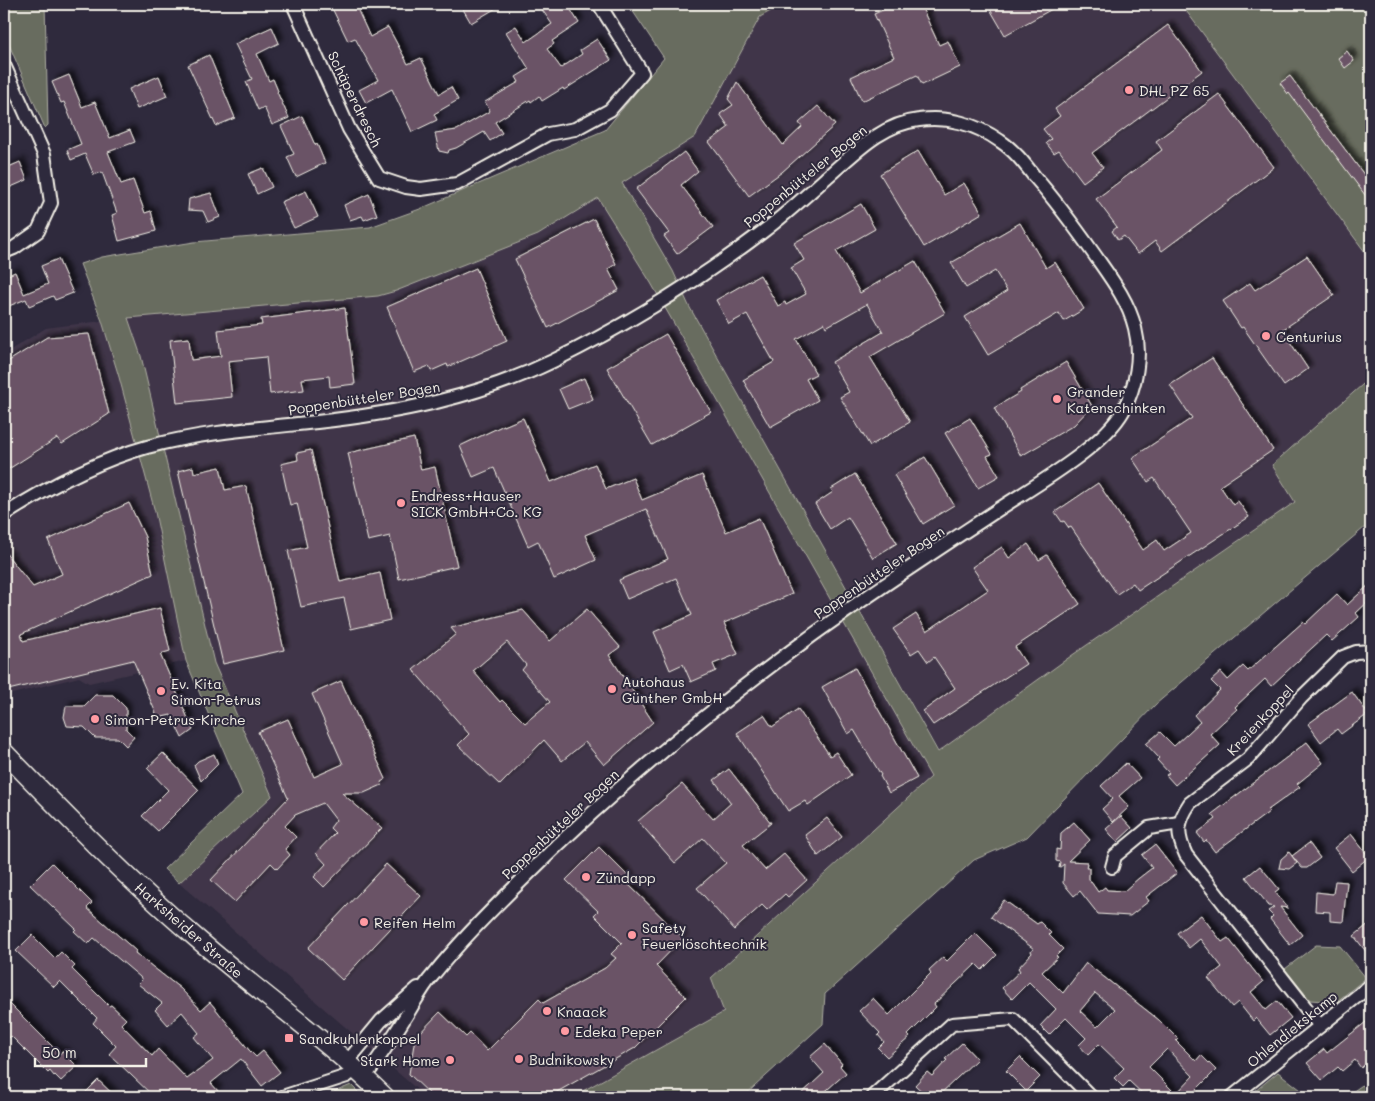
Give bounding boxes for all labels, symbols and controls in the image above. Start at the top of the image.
street label: Schäperdresch [324,48,387,150]
place label: DHL PZ 65 [1139,81,1210,100]
marker: DHL PZ 65 [1123,84,1135,96]
street label: Poppenbütteler Bogen [739,120,871,232]
place label: Centurius [1276,327,1342,346]
marker: Centurius [1260,330,1272,342]
street label: Poppenbütteler Bogen [287,377,441,419]
place label: Grander Katenschinken [1067,382,1166,417]
marker: Grander Katenschinken [1051,393,1063,405]
place label: Endress+Hauser SICK GmbH+Co. KG [411,486,542,521]
marker: Endress+Hauser SICK GmbH+Co. KG [395,497,407,509]
street label: Poppenbütteler Bogen [810,521,948,623]
place label: Autohaus Günther GmbH [622,672,722,707]
place label: Ev. Kita Simon-Petrus [171,674,261,709]
street label: Kreienkoppel [1222,681,1298,759]
marker: Autohaus Günther GmbH [606,683,618,695]
marker: Ev. Kita Simon-Petrus [155,685,167,697]
place label: Simon-Petrus-Kirche [105,710,246,729]
marker: Simon-Petrus-Kirche [89,713,101,725]
street label: Poppenbütteler Bogen [497,765,623,883]
place label: Zündapp [596,868,656,887]
marker: Zündapp [580,871,592,883]
street label: Harksheider Straße [131,878,247,982]
place label: Reifen Helm [374,913,456,932]
marker: Reifen Helm [358,916,370,928]
place label: Safety Feuerlöschtechnik [642,918,767,953]
marker: Safety Feuerlöschtechnik [626,929,638,941]
street label: Ohlendiekskamp [1243,987,1341,1071]
place label: Knaack [557,1002,606,1021]
marker: Knaack [541,1005,553,1017]
place label: Edeka Peper [575,1022,663,1041]
marker: Edeka Peper [559,1025,571,1037]
place label: Sandkuhlenkoppel [299,1029,420,1048]
marker: Sandkuhlenkoppel [283,1032,295,1044]
scale bar [35,1036,146,1068]
text: 50 m [42,1042,77,1062]
place label: Budnikowsky [529,1050,614,1069]
place label: Stark Home [360,1051,440,1070]
marker: Budnikowsky [513,1053,525,1065]
marker: Stark Home [444,1054,456,1066]

